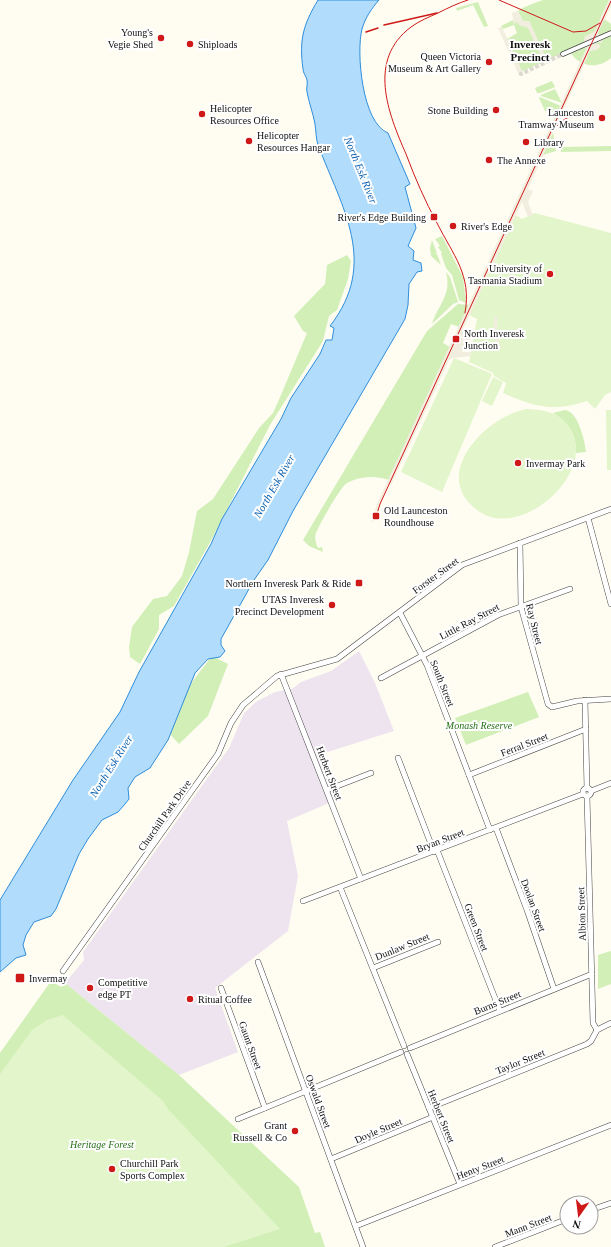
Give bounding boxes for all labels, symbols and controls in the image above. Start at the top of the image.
place label: Young's Vegie Shed [108,27,153,50]
marker: Young's Vegie Shed [156,33,166,43]
district label: Inveresk Precinct [510,38,551,63]
marker: Shiploads [185,39,195,49]
place label: Shiploads [198,39,238,50]
place label: Queen Victoria Museum & Art Gallery [388,51,482,74]
marker: Queen Victoria Museum & Art Gallery [484,57,494,67]
place label: Helicopter Resources Office [210,103,280,126]
place label: Stone Building [428,105,488,116]
marker: Stone Building [491,105,501,115]
place label: Launceston Tramway Museum [519,107,594,130]
marker: Helicopter Resources Office [197,109,207,119]
marker: Launceston Tramway Museum [597,113,607,123]
place label: Helicopter Resources Hangar [257,130,331,153]
water label: North Esk River [342,134,380,206]
marker: Helicopter Resources Hangar [244,136,254,146]
marker: Library [521,137,531,147]
place label: Library [534,137,564,148]
marker: The Annexe [484,155,494,165]
place label: The Annexe [497,155,546,166]
place label: River's Edge Building [338,212,426,223]
marker: River's Edge Building [429,212,439,222]
marker: River's Edge [448,221,458,231]
place label: River's Edge [461,221,513,232]
place label: University of Tasmania Stadium [468,263,543,286]
marker: University of Tasmania Stadium [545,269,555,279]
place label: North Inveresk Junction [464,328,524,351]
marker: North Inveresk Junction [451,334,461,344]
water label: North Esk River [251,452,297,521]
marker: Invermay Park [513,458,523,468]
place label: Invermay Park [526,458,585,469]
place label: Old Launceston Roundhouse [384,505,448,528]
marker: Old Launceston Roundhouse [371,511,381,521]
street label: Forster Street [410,555,461,596]
place label: Northern Inveresk Park & Ride [225,578,352,589]
marker: Northern Inveresk Park & Ride [354,578,364,588]
place label: UTAS Inveresk Precinct Development [235,594,324,617]
marker: UTAS Inveresk Precinct Development [327,600,337,610]
street label: Little Ray Street [437,601,501,642]
street label: Ray Street [524,602,545,646]
street label: South Street [428,658,457,708]
park label: Monash Reserve [445,720,513,731]
street label: Ferral Street [499,730,550,759]
water label: North Esk River [87,732,135,800]
street label: Herbert Street [314,745,345,802]
street label: Churchill Park Drive [136,777,193,853]
street label: Bryan Street [415,826,466,855]
street label: Doolan Street [519,877,548,933]
street label: Albion Street [575,887,588,941]
street label: Green Street [462,902,491,953]
street label: Dunlaw Street [373,931,431,962]
marker: Invermay [14,972,26,984]
place label: Invermay [29,973,67,984]
place label: Competitive edge PT [98,977,148,1000]
marker: Competitive edge PT [85,983,95,993]
street label: Burns Street [472,988,523,1017]
marker: Ritual Coffee [185,994,195,1004]
place label: Ritual Coffee [198,994,253,1005]
street label: Gaunt Street [237,1020,264,1071]
street label: Taylor Street [494,1047,546,1076]
street label: Oswald Street [304,1073,333,1130]
street label: Herbert Street [426,1088,457,1145]
street label: Doyle Street [353,1115,404,1145]
place label: Grant Russell & Co [233,1120,287,1143]
marker: Grant Russell & Co [290,1126,300,1136]
park label: Heritage Forest [69,1139,134,1150]
street label: Henty Street [455,1153,506,1182]
place label: Churchill Park Sports Complex [120,1158,185,1181]
marker: Churchill Park Sports Complex [107,1164,117,1174]
north arrow [559,1195,599,1235]
street label: Mann Street [503,1211,553,1239]
text: N [571,1218,582,1231]

